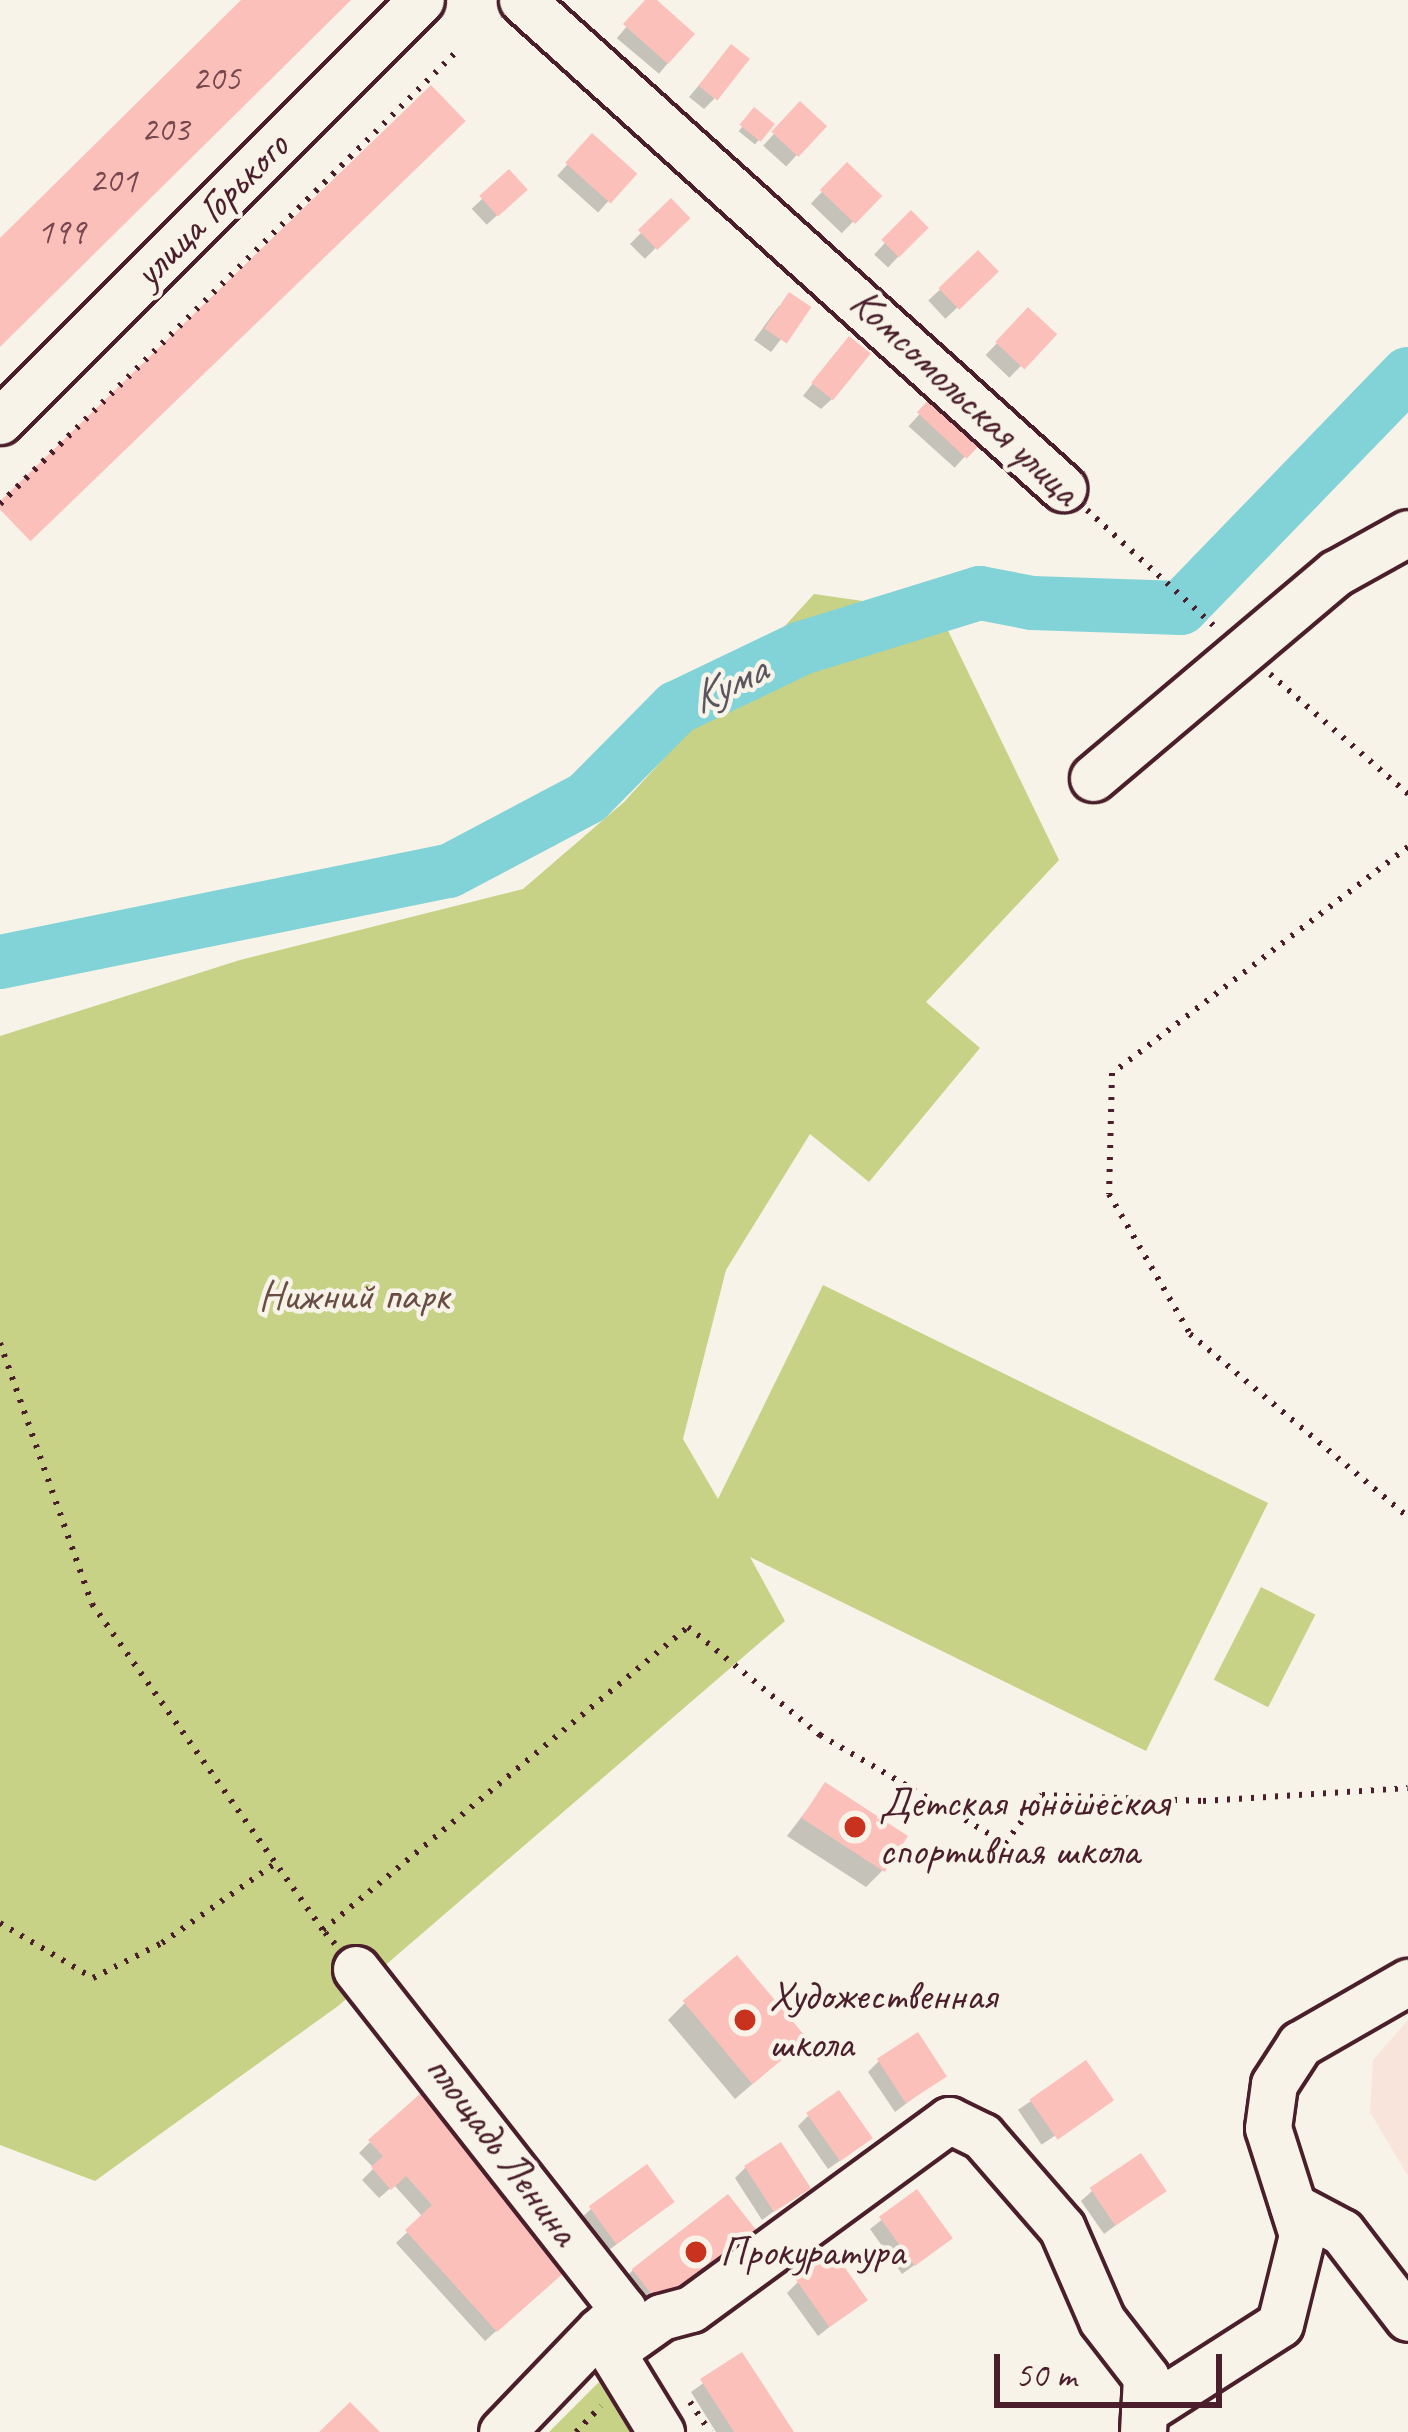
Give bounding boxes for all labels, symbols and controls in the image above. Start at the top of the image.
house number: 205 [192,57,240,101]
house number: 203 [141,108,189,152]
street label: улица Горького [123,122,299,298]
house number: 201 [89,159,137,203]
house number: 199 [37,210,85,254]
street label: Комсомольская улица [838,276,1092,518]
water label: Кума [681,643,775,725]
park label: Нижний парк [259,1271,449,1321]
place label: Детская юношеская спортивная школа [879,1778,1169,1876]
marker: Детская юношеская спортивная школа [842,1814,868,1840]
place label: Художественная школа [769,1971,997,2070]
marker: Художественная школа [732,2007,758,2033]
street label: площадь Ленина [413,2044,591,2256]
place label: Прокуратура [720,2227,905,2277]
marker: Прокуратура [683,2239,709,2265]
scale bar [1000,2330,1228,2404]
text: 50 m [1015,2352,1076,2398]

